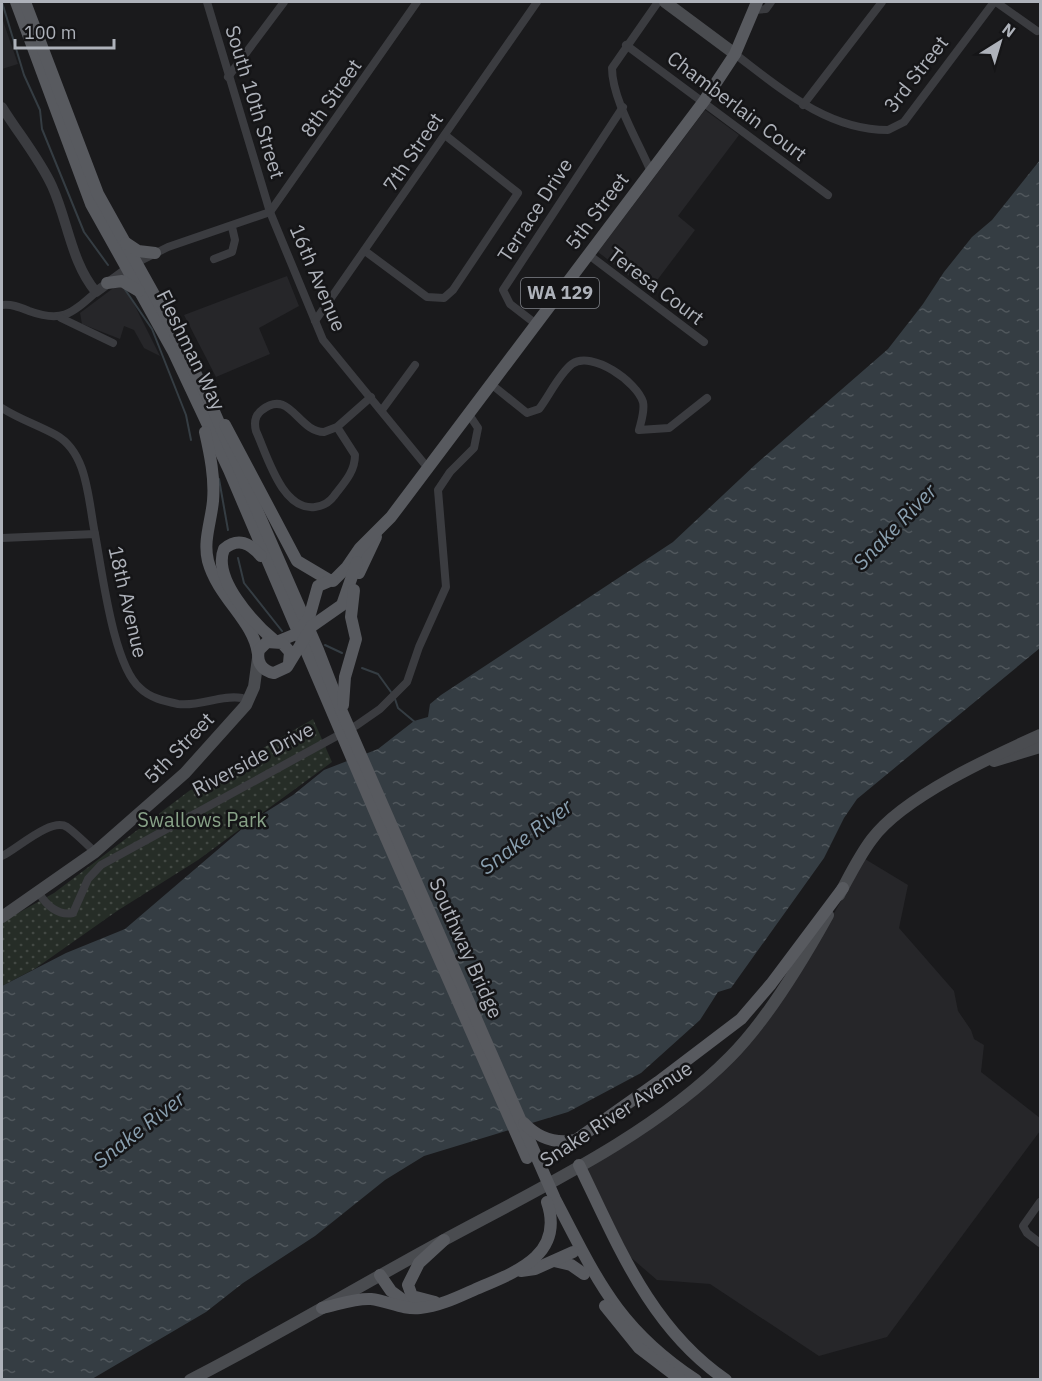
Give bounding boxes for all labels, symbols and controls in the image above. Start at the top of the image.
scale bar [15,12,114,50]
north arrow [970,12,1030,72]
text: N [998,19,1020,41]
text: 100 m [24,21,76,44]
street label: South 10th Street [219,22,292,182]
street label: 3rd Street [877,30,954,118]
street label: Chamberlain Court [662,44,813,167]
street label: 8th Street [294,53,367,142]
street label: 7th Street [376,107,449,197]
street label: Terrace Drive [491,153,578,267]
street label: 5th Street [559,167,634,255]
street label: 16th Avenue [284,220,353,336]
street label: Teresa Court [603,241,710,331]
road number: WA 129 [521,278,599,308]
street label: Fleshman Way [151,285,232,415]
water label: Snake River [846,476,943,575]
street label: 18th Avenue [103,543,154,660]
street label: 5th Street [138,706,220,789]
street label: Riverside Drive [187,715,318,802]
water label: Snake River [473,791,579,880]
park label: Swallows Park [137,806,267,833]
street label: Southway Bridge [423,873,510,1022]
street label: Snake River Avenue [534,1054,697,1173]
water label: Snake River [87,1084,191,1174]

